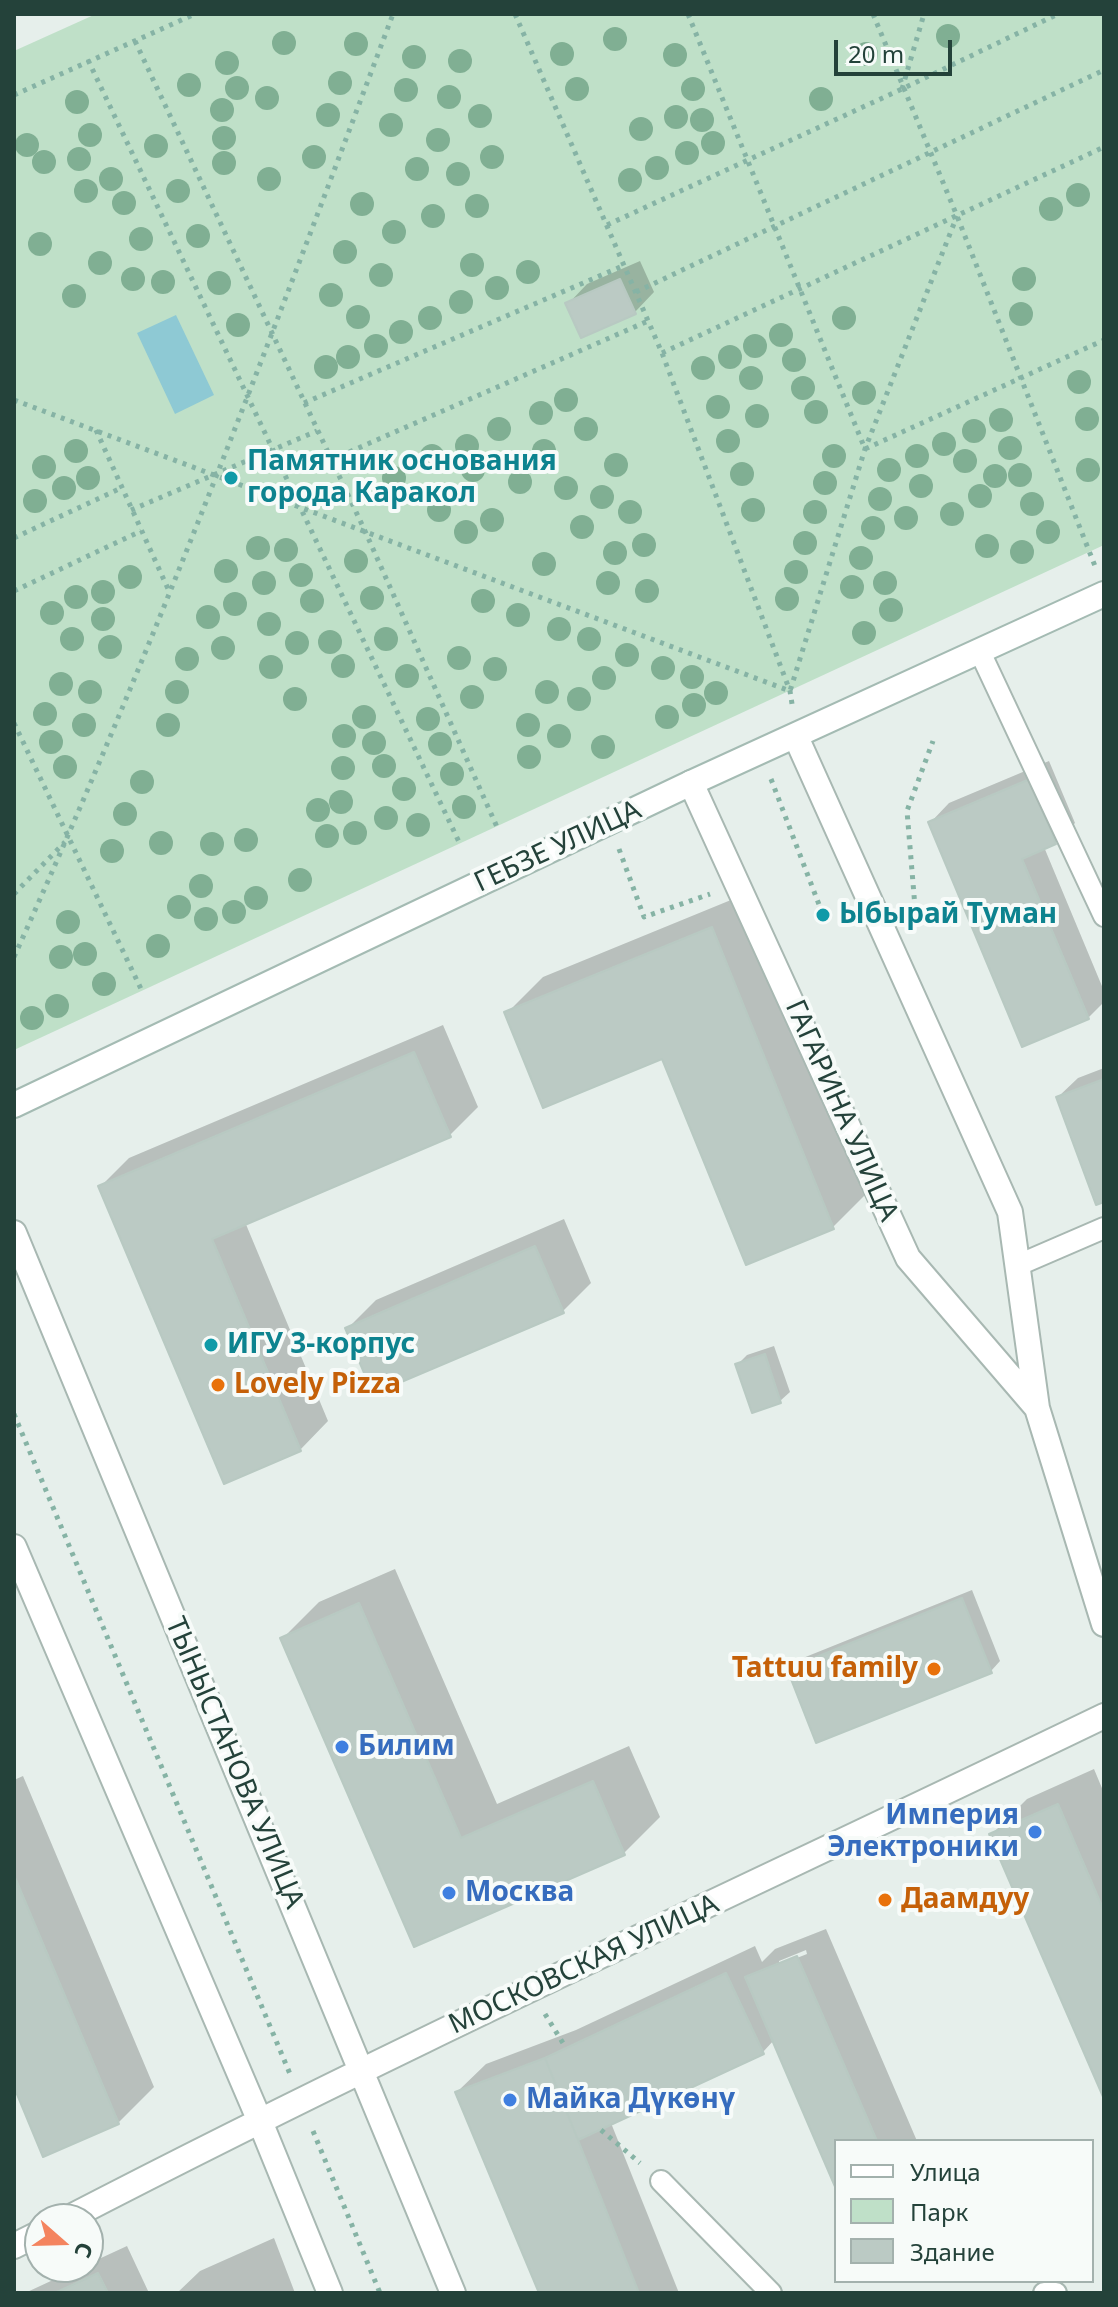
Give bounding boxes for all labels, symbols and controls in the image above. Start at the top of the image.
scale bar [838,24,956,74]
text: 20 m [848,37,904,70]
place label: Памятник основания города Каракол [247,445,557,511]
marker: Памятник основания города Каракол [222,469,240,487]
street label: ГЕБЗЕ УЛИЦА [469,794,647,900]
place label: Ыбырай Туман [839,898,1057,932]
marker: Ыбырай Туман [814,906,832,924]
street label: ГАГАРИНА УЛИЦА [777,995,905,1227]
place label: ИГУ 3-корпус [227,1328,415,1362]
marker: ИГУ 3-корпус [202,1336,220,1354]
place label: Lovely Pizza [234,1368,401,1402]
marker: Lovely Pizza [209,1376,227,1394]
street label: ТЫНЫСТАНОВА УЛИЦА [157,1612,311,1914]
place label: Tattuu family [732,1652,918,1686]
marker: Tattuu family [925,1660,943,1678]
place label: Билим [358,1730,455,1764]
marker: Билим [333,1738,351,1756]
place label: Империя Электроники [827,1799,1019,1865]
marker: Империя Электроники [1026,1823,1044,1841]
place label: Москва [465,1876,574,1910]
place label: Даамдуу [901,1883,1029,1917]
marker: Москва [440,1884,458,1902]
street label: МОСКОВСКАЯ УЛИЦА [444,1888,724,2042]
marker: Даамдуу [876,1891,894,1909]
place label: Майка Дүкөнү [526,2083,735,2117]
marker: Майка Дүкөнү [501,2091,519,2109]
legend [834,2139,1094,2283]
text: Улица [910,2155,981,2188]
text: Парк [910,2195,968,2228]
north arrow [24,2203,104,2283]
text: Здание [910,2235,995,2268]
text: С [68,2239,101,2262]

